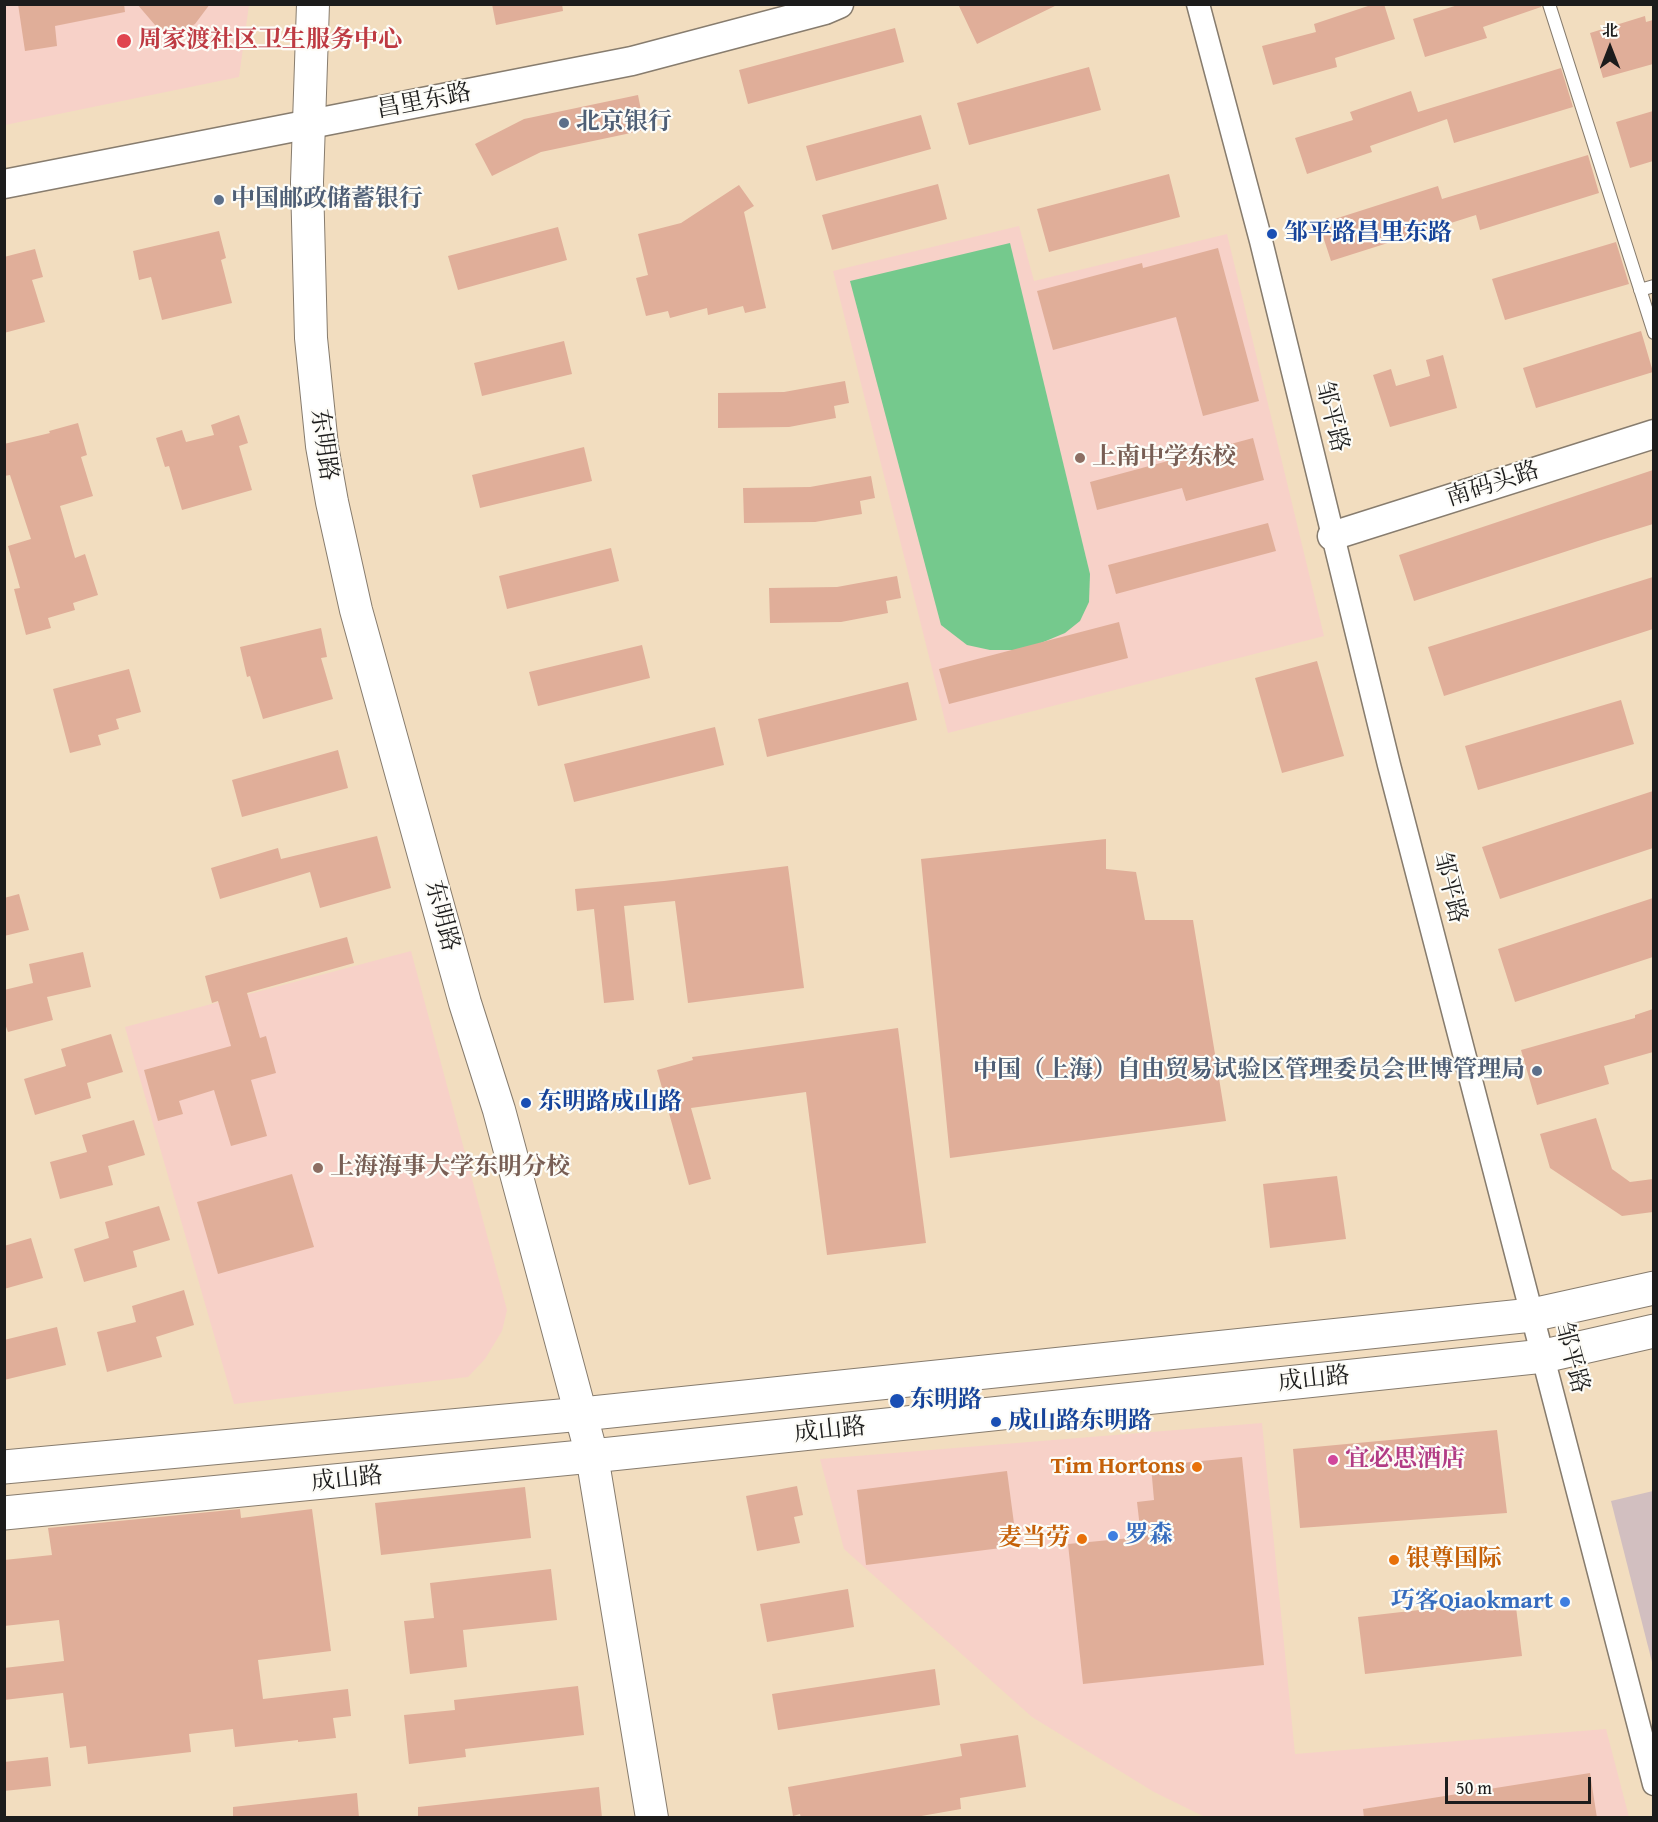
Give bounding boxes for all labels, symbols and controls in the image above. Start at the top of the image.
north arrow [1580,18,1640,78]
text: 北 [1602,18,1618,42]
place label: 周家渡社区卫生服务中心 [138,27,402,55]
marker: 周家渡社区卫生服务中心 [115,32,133,50]
street label: 昌里东路 [374,79,474,125]
place label: 北京银行 [576,109,672,137]
marker: 北京银行 [557,116,571,130]
place label: 中国邮政储蓄银行 [231,186,423,214]
marker: 中国邮政储蓄银行 [212,193,226,207]
place label: 邹平路昌里东路 [1284,220,1452,248]
marker: 邹平路昌里东路 [1265,227,1279,241]
street label: 邹平路 [1308,379,1354,455]
street label: 东明路 [304,407,342,483]
place label: 上南中学东校 [1092,444,1236,472]
marker: 上南中学东校 [1073,451,1087,465]
street label: 南码头路 [1443,456,1543,514]
street label: 邹平路 [1426,850,1472,926]
street label: 东明路 [418,877,464,955]
place label: 中国（上海）自由贸易试验区管理委员会世博管理局 [973,1057,1525,1085]
marker: 中国（上海）自由贸易试验区管理委员会世博管理局 [1530,1064,1544,1078]
place label: 东明路成山路 [538,1089,682,1117]
marker: 东明路成山路 [519,1096,533,1110]
place label: 上海海事大学东明分校 [330,1154,570,1182]
marker: 上海海事大学东明分校 [311,1161,325,1175]
street label: 邹平路 [1548,1319,1594,1397]
street label: 成山路 [1277,1362,1351,1398]
place label: 东明路 [910,1387,982,1415]
marker: 东明路 [888,1392,906,1410]
place label: 成山路东明路 [1008,1408,1152,1436]
street label: 成山路 [793,1413,867,1449]
marker: 成山路东明路 [989,1415,1003,1429]
place label: 宜必思酒店 [1345,1446,1465,1474]
place label: Tim Hortons [1051,1453,1185,1481]
marker: 宜必思酒店 [1326,1453,1340,1467]
marker: Tim Hortons [1190,1460,1204,1474]
street label: 成山路 [310,1462,384,1498]
place label: 罗森 [1125,1522,1173,1550]
place label: 麦当劳 [998,1525,1070,1553]
marker: 罗森 [1106,1529,1120,1543]
marker: 麦当劳 [1075,1532,1089,1546]
place label: 银尊国际 [1406,1546,1502,1574]
marker: 银尊国际 [1387,1553,1401,1567]
place label: 巧客Qiaokmart [1391,1588,1553,1616]
marker: 巧客Qiaokmart [1558,1595,1572,1609]
scale bar [1448,1765,1594,1803]
text: 50 m [1456,1774,1492,1801]

